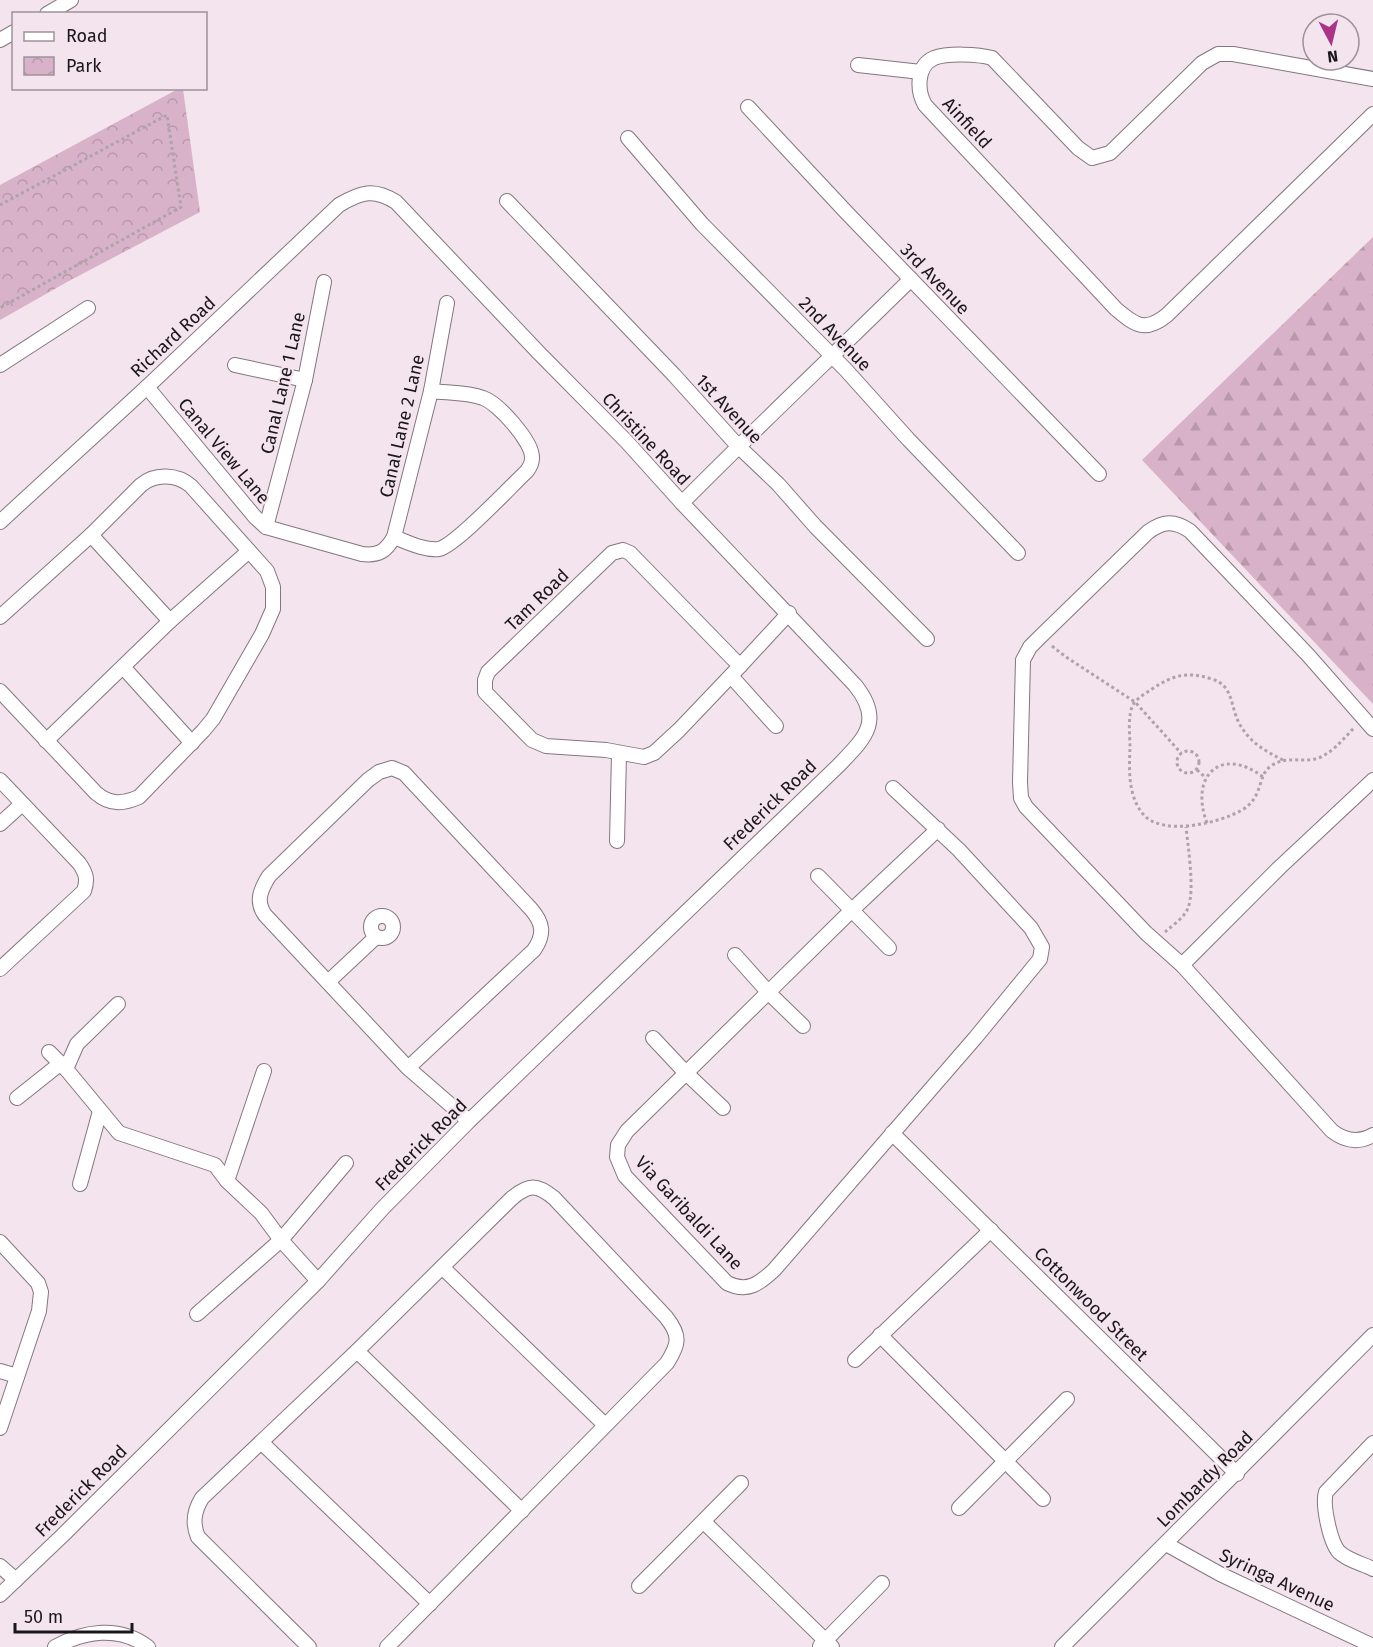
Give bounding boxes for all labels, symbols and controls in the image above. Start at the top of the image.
legend [12,12,207,90]
north arrow [1301,12,1361,72]
text: Road [66,25,108,47]
text: N [1326,46,1339,66]
text: Park [66,55,102,77]
street label: Ainfield [938,93,996,153]
street label: 3rd Avenue [896,239,974,319]
street label: Richard Road [126,292,220,382]
street label: 2nd Avenue [794,292,876,376]
street label: Canal Lane 1 Lane [256,310,310,456]
street label: Canal Lane 2 Lane [375,352,429,500]
street label: 1st Avenue [691,370,767,448]
street label: Christine Road [597,388,695,490]
street label: Canal View Lane [173,394,275,508]
street label: Tam Road [501,564,573,636]
street label: Frederick Road [719,755,821,855]
street label: Frederick Road [370,1094,472,1196]
street label: Via Garibaldi Lane [631,1151,747,1275]
street label: Cottonwood Street [1029,1242,1153,1366]
street label: Lombardy Road [1152,1426,1258,1532]
street label: Frederick Road [30,1440,132,1542]
street label: Syringa Avenue [1216,1544,1338,1616]
scale bar [15,1596,132,1634]
text: 50 m [24,1606,63,1628]

